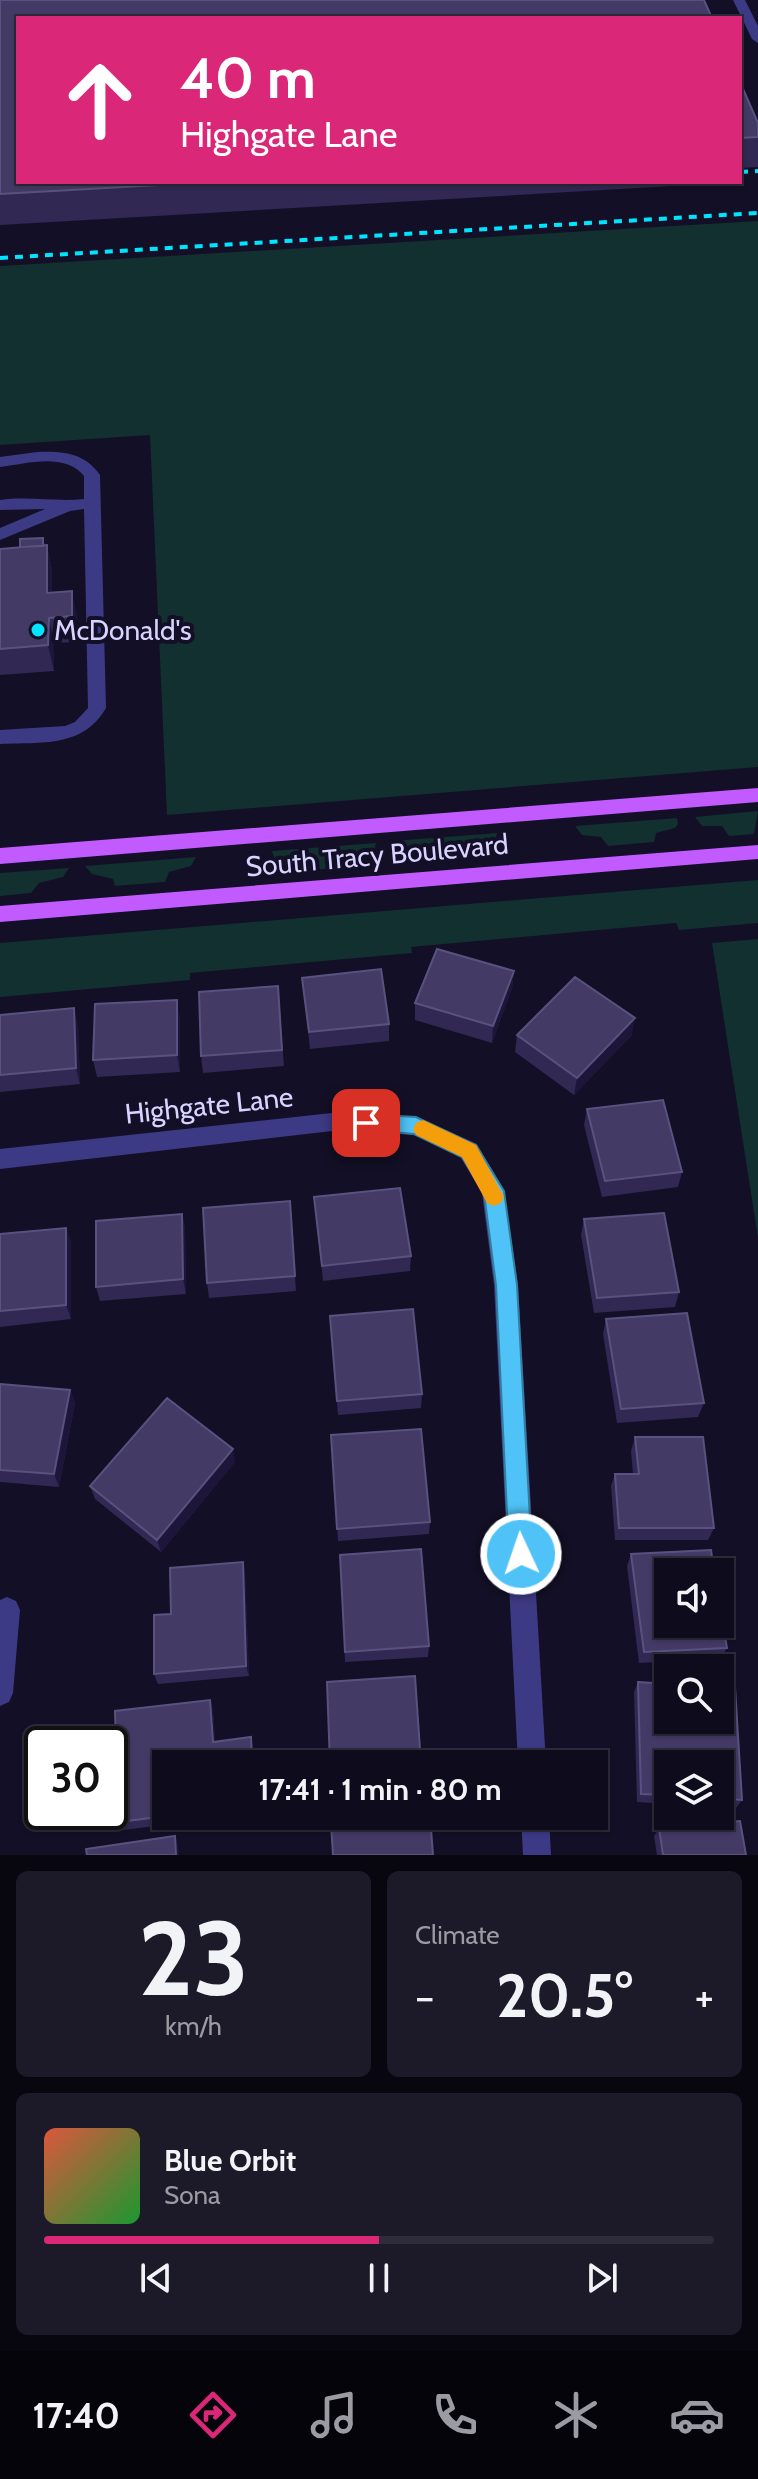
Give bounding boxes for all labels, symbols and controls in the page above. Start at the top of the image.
text: 40 m [180,44,316,112]
icon: ahead [48,48,152,152]
text: Highgate Lane [180,112,397,156]
place label: McDonald's [54,613,192,647]
marker: McDonald's [29,621,47,639]
street label: South Tracy Boulevard [244,827,510,883]
street label: Highgate Lane [123,1079,295,1131]
pin [332,1089,400,1157]
icon: arrive [344,1101,388,1145]
position arrow [479,1512,563,1596]
map controls [654,1558,734,1830]
button: sound [654,1558,734,1638]
button: search [654,1654,734,1734]
speed limit sign: 30 [24,1726,128,1830]
button: layers [654,1750,734,1830]
text: 17:41 · 1 min · 80 m [258,1771,502,1808]
text: 23 [138,1895,249,2021]
text: Climate [415,1919,500,1951]
text: 20.5° [496,1959,633,2032]
text: − [415,1970,434,2023]
text: + [695,1970,714,2023]
text: km/h [165,2010,222,2042]
text: Blue Orbit [164,2142,296,2179]
text: Sona [164,2179,221,2211]
icon: previous [134,2256,178,2300]
icon: pause [357,2256,401,2300]
icon: next [580,2256,624,2300]
icon: directions [185,2387,241,2443]
icon: music [306,2387,362,2443]
icon: phone [427,2387,483,2443]
icon: climate [548,2387,604,2443]
icon: car [669,2387,725,2443]
text: 17:40 [33,2393,120,2437]

